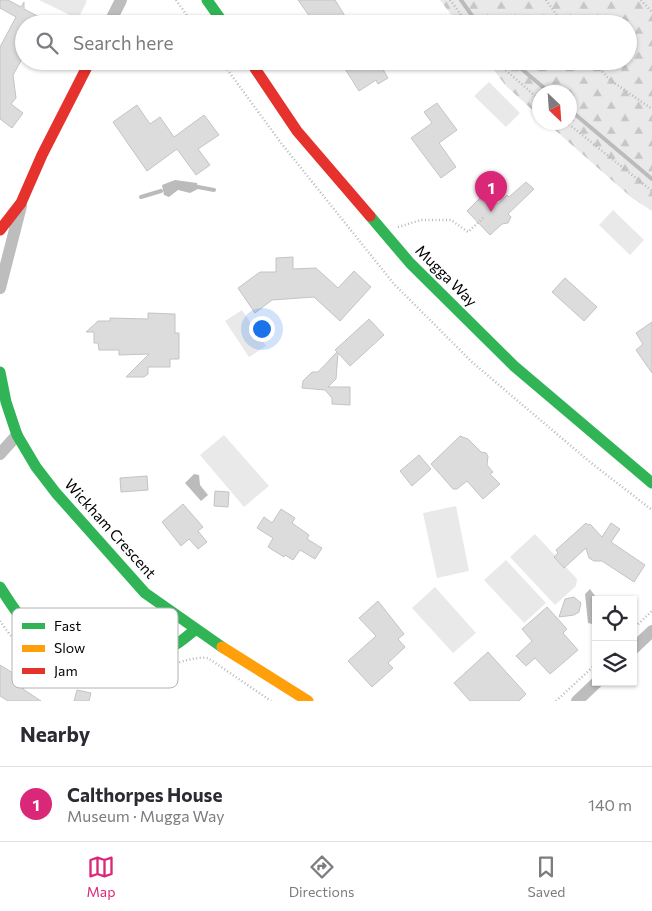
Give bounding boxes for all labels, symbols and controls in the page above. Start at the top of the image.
search box [15,15,637,70]
icon: search [33,29,61,57]
text: Search here [73,31,173,54]
north arrow [532,85,577,130]
pin: 1 [475,171,507,212]
street label: Mugga Way [412,241,481,310]
your location [249,316,275,342]
street label: Wickham Crescent [61,475,160,582]
map controls [592,596,637,686]
button: locate [592,596,637,641]
legend [12,608,178,688]
text: Fast [54,617,81,634]
text: Slow [54,639,85,656]
button: layers [592,641,637,686]
text: Jam [54,662,78,679]
text: Nearby [20,721,90,746]
text: Calthorpes House [67,783,222,806]
text: 1 [32,795,40,814]
text: 140 m [588,795,632,814]
text: Museum · Mugga Way [67,806,225,825]
tab: Map [87,853,115,900]
tab: Directions [289,853,354,900]
tab: Saved [528,853,565,900]

